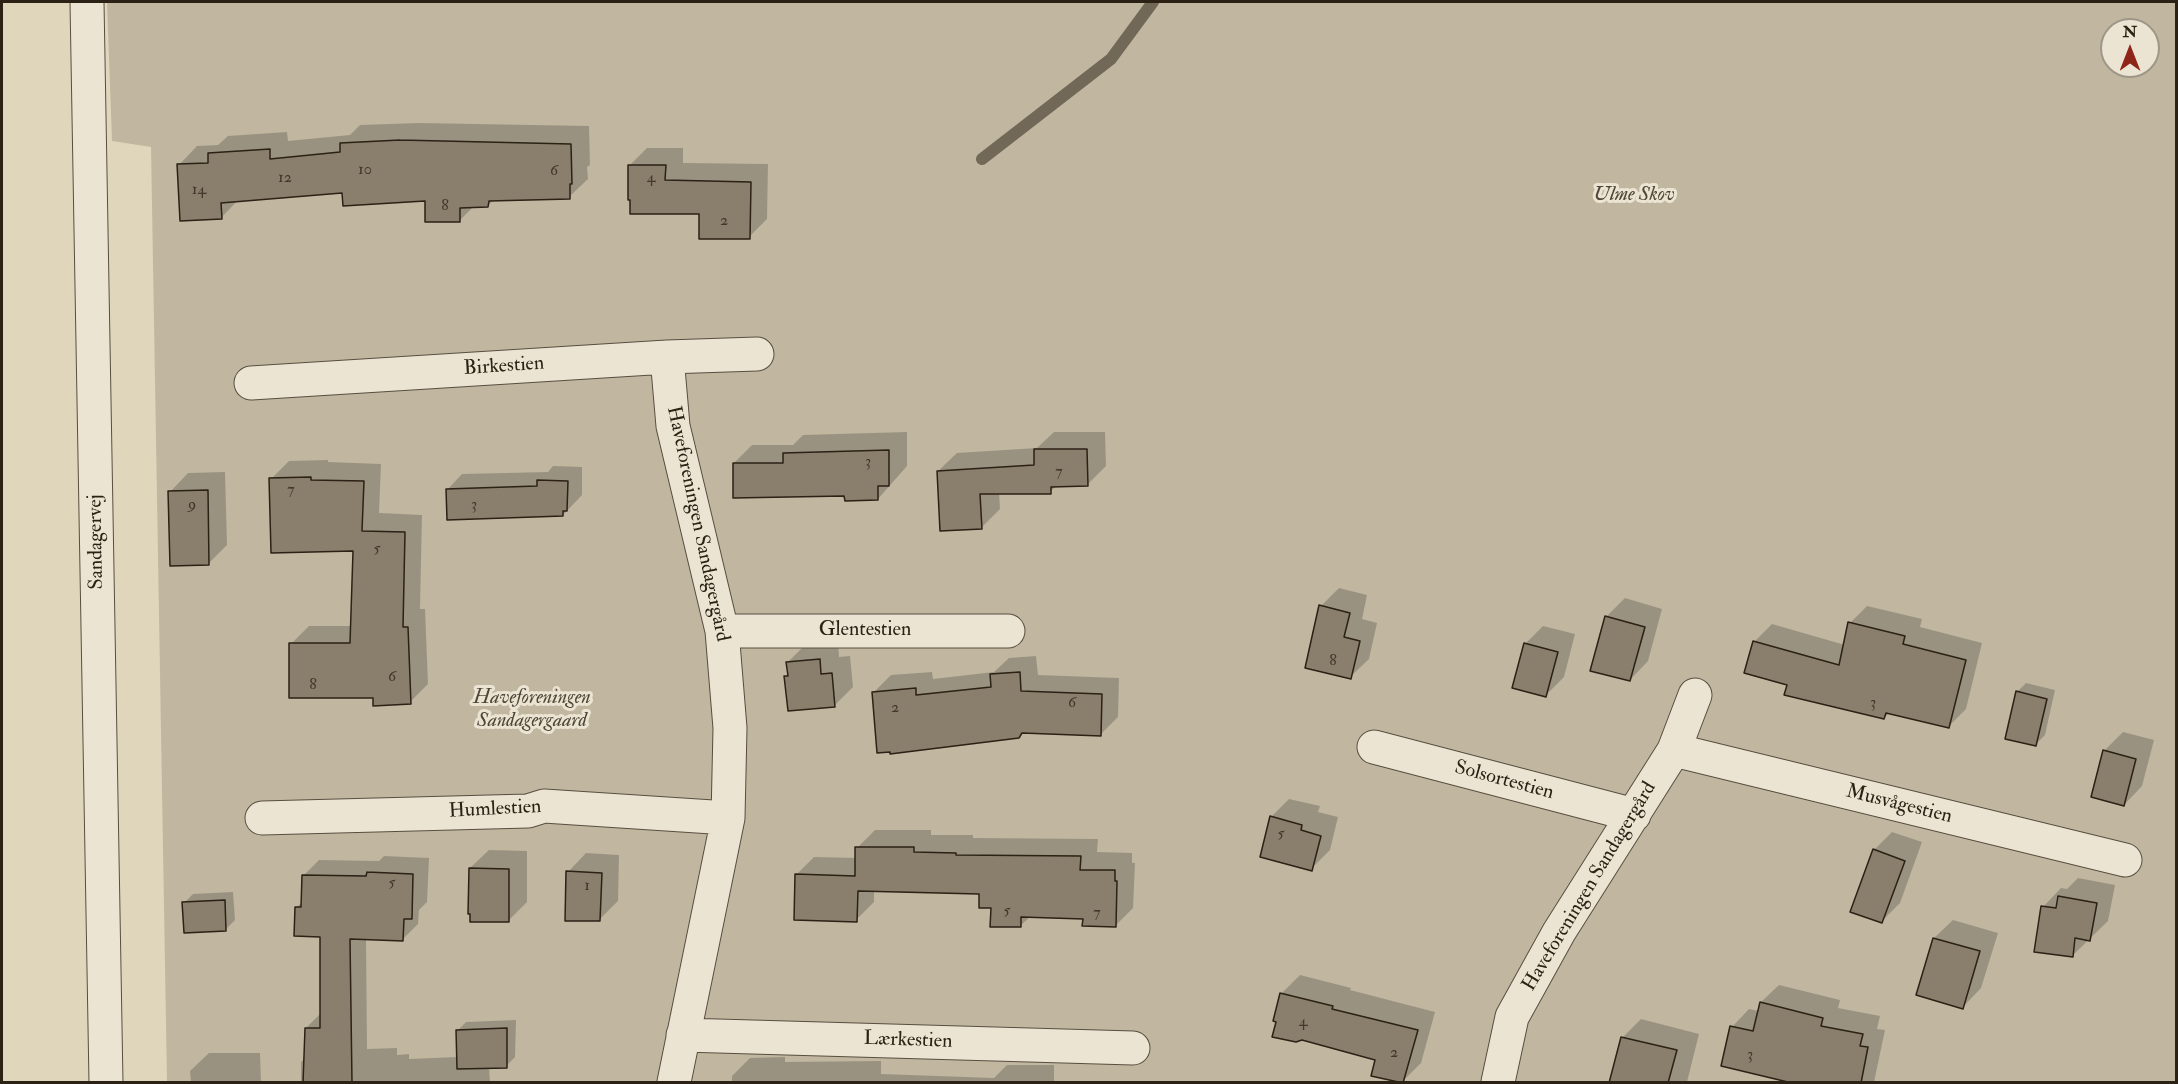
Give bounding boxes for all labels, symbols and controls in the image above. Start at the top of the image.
north arrow [2100,18,2160,78]
text: N [2123,22,2137,42]
house number: 10 [358,161,372,181]
house number: 6 [550,162,558,182]
house number: 12 [278,169,292,189]
house number: 4 [647,169,655,189]
house number: 14 [192,181,206,201]
park label: Ulme Skov [1593,184,1675,208]
house number: 8 [441,197,449,217]
house number: 2 [720,212,728,232]
street label: Birkestien [463,352,545,382]
street label: Haveforeningen Sandagergård [660,404,734,644]
house number: 3 [865,453,871,473]
house number: 7 [1055,463,1063,483]
house number: 7 [287,481,295,501]
street label: Sandagervej [84,494,110,590]
house number: 9 [188,496,196,516]
house number: 3 [471,496,477,516]
house number: 5 [373,540,381,560]
street label: Glentestien [819,619,911,643]
house number: 8 [1329,652,1337,672]
house number: 6 [388,668,396,688]
house number: 8 [309,676,317,696]
park label: Haveforeningen Sandagergaard [473,687,591,734]
house number: 6 [1068,694,1076,714]
house number: 3 [1870,694,1876,714]
house number: 2 [891,699,899,719]
street label: Solsortestien [1452,756,1556,806]
street label: Haveforeningen Sandagergård [1518,778,1662,996]
street label: Musvågestien [1843,780,1955,830]
street label: Humlestien [448,796,542,824]
house number: 5 [1277,825,1285,845]
house number: 5 [388,874,396,894]
house number: 1 [584,877,590,897]
house number: 5 [1003,902,1011,922]
house number: 7 [1093,904,1101,924]
house number: 4 [1299,1013,1307,1033]
street label: Lærkestien [863,1027,953,1055]
house number: 2 [1390,1044,1398,1064]
house number: 3 [1747,1046,1753,1066]

